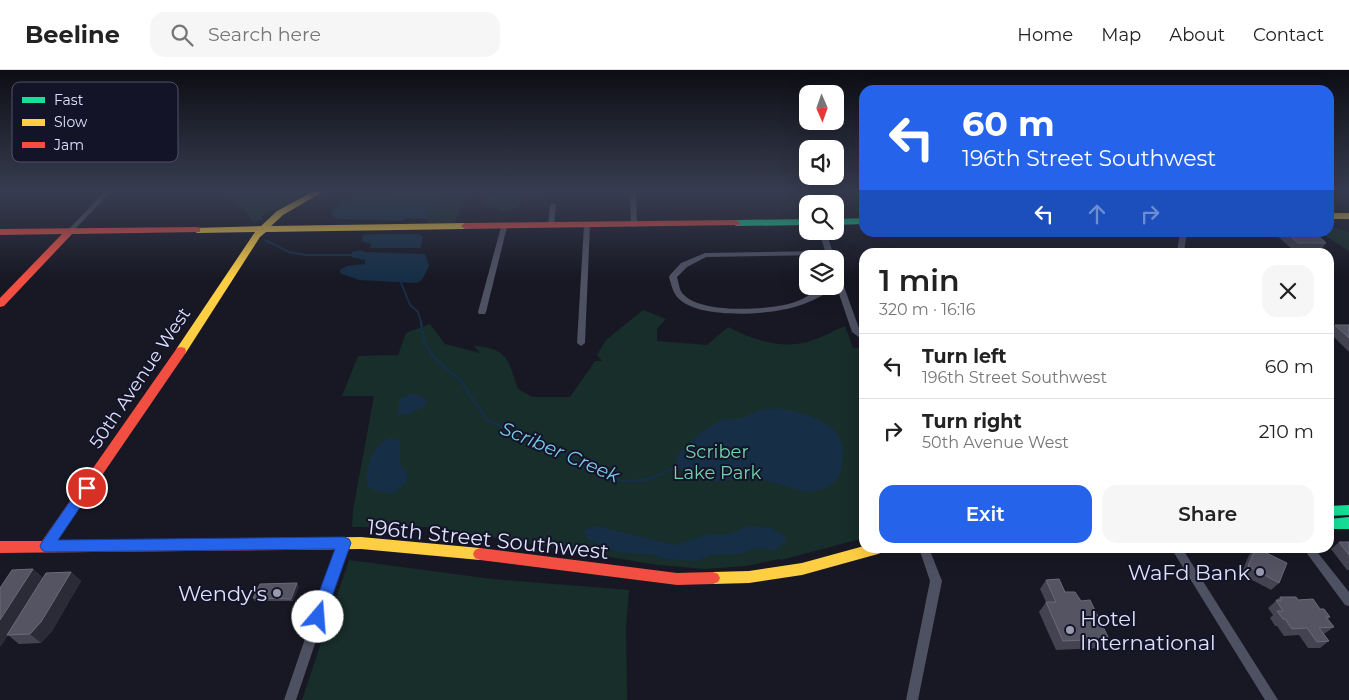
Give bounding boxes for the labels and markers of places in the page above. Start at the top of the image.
pin [66,467,108,509]
place label: WaFd Bank [1128,560,1250,585]
marker: WaFd Bank [1254,566,1266,578]
place label: Wendy's [178,581,267,606]
marker: Wendy's [271,587,283,599]
place label: Hotel International [1080,606,1216,655]
marker: Hotel International [1064,624,1076,636]

